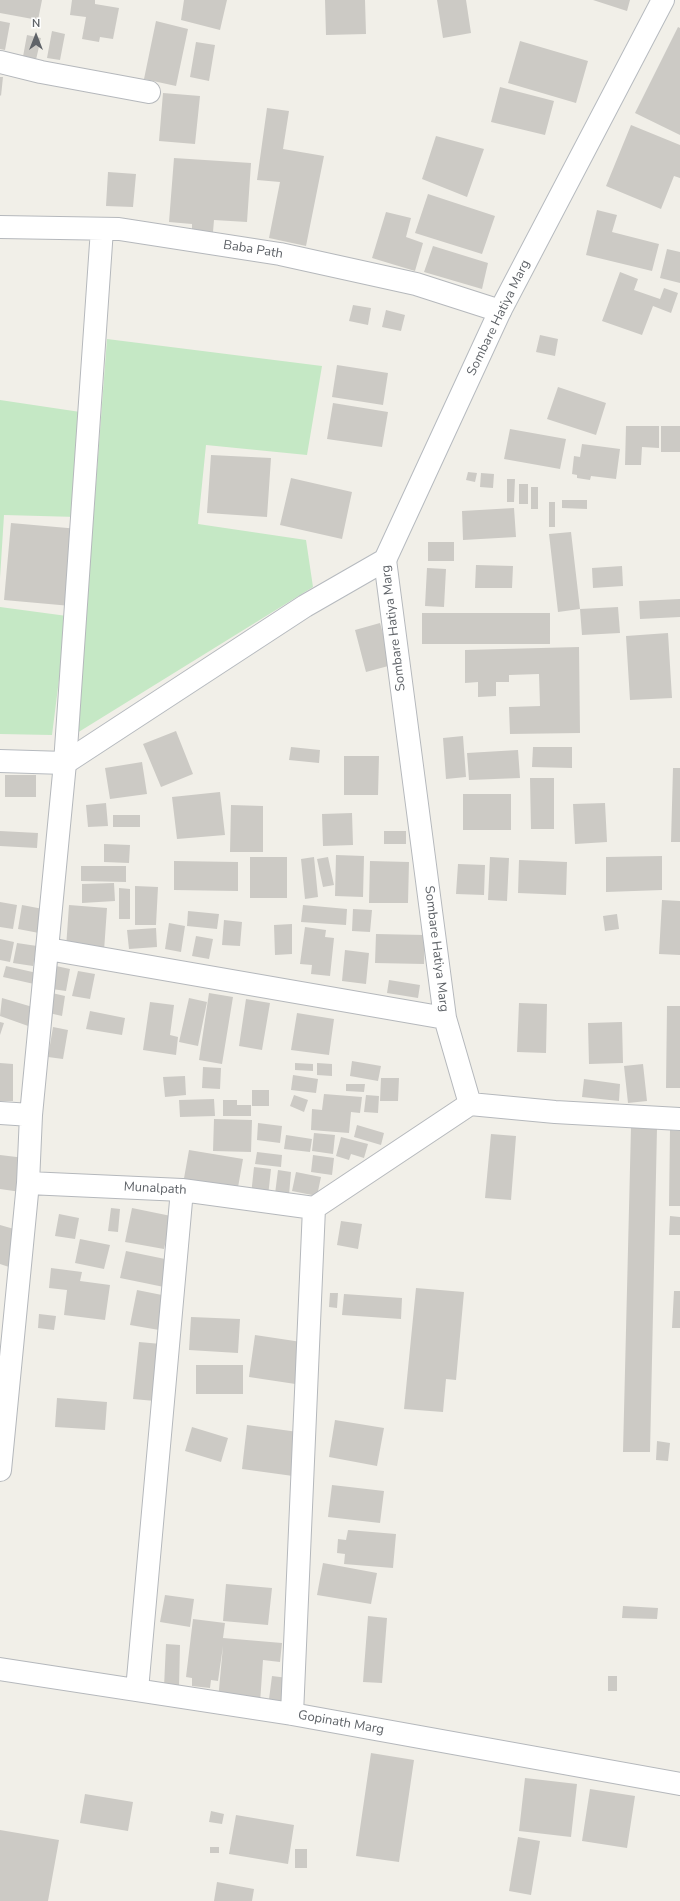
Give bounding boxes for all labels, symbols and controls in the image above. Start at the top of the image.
north arrow [16,16,56,56]
text: N [32,16,40,31]
street label: Baba Path [222,238,284,262]
street label: Sombare Hatiya Marg [464,258,534,378]
street label: Sombare Hatiya Marg [379,564,409,692]
street label: Sombare Hatiya Marg [421,885,451,1013]
street label: Munalpath [123,1180,187,1198]
street label: Gopinath Marg [297,1708,385,1738]

